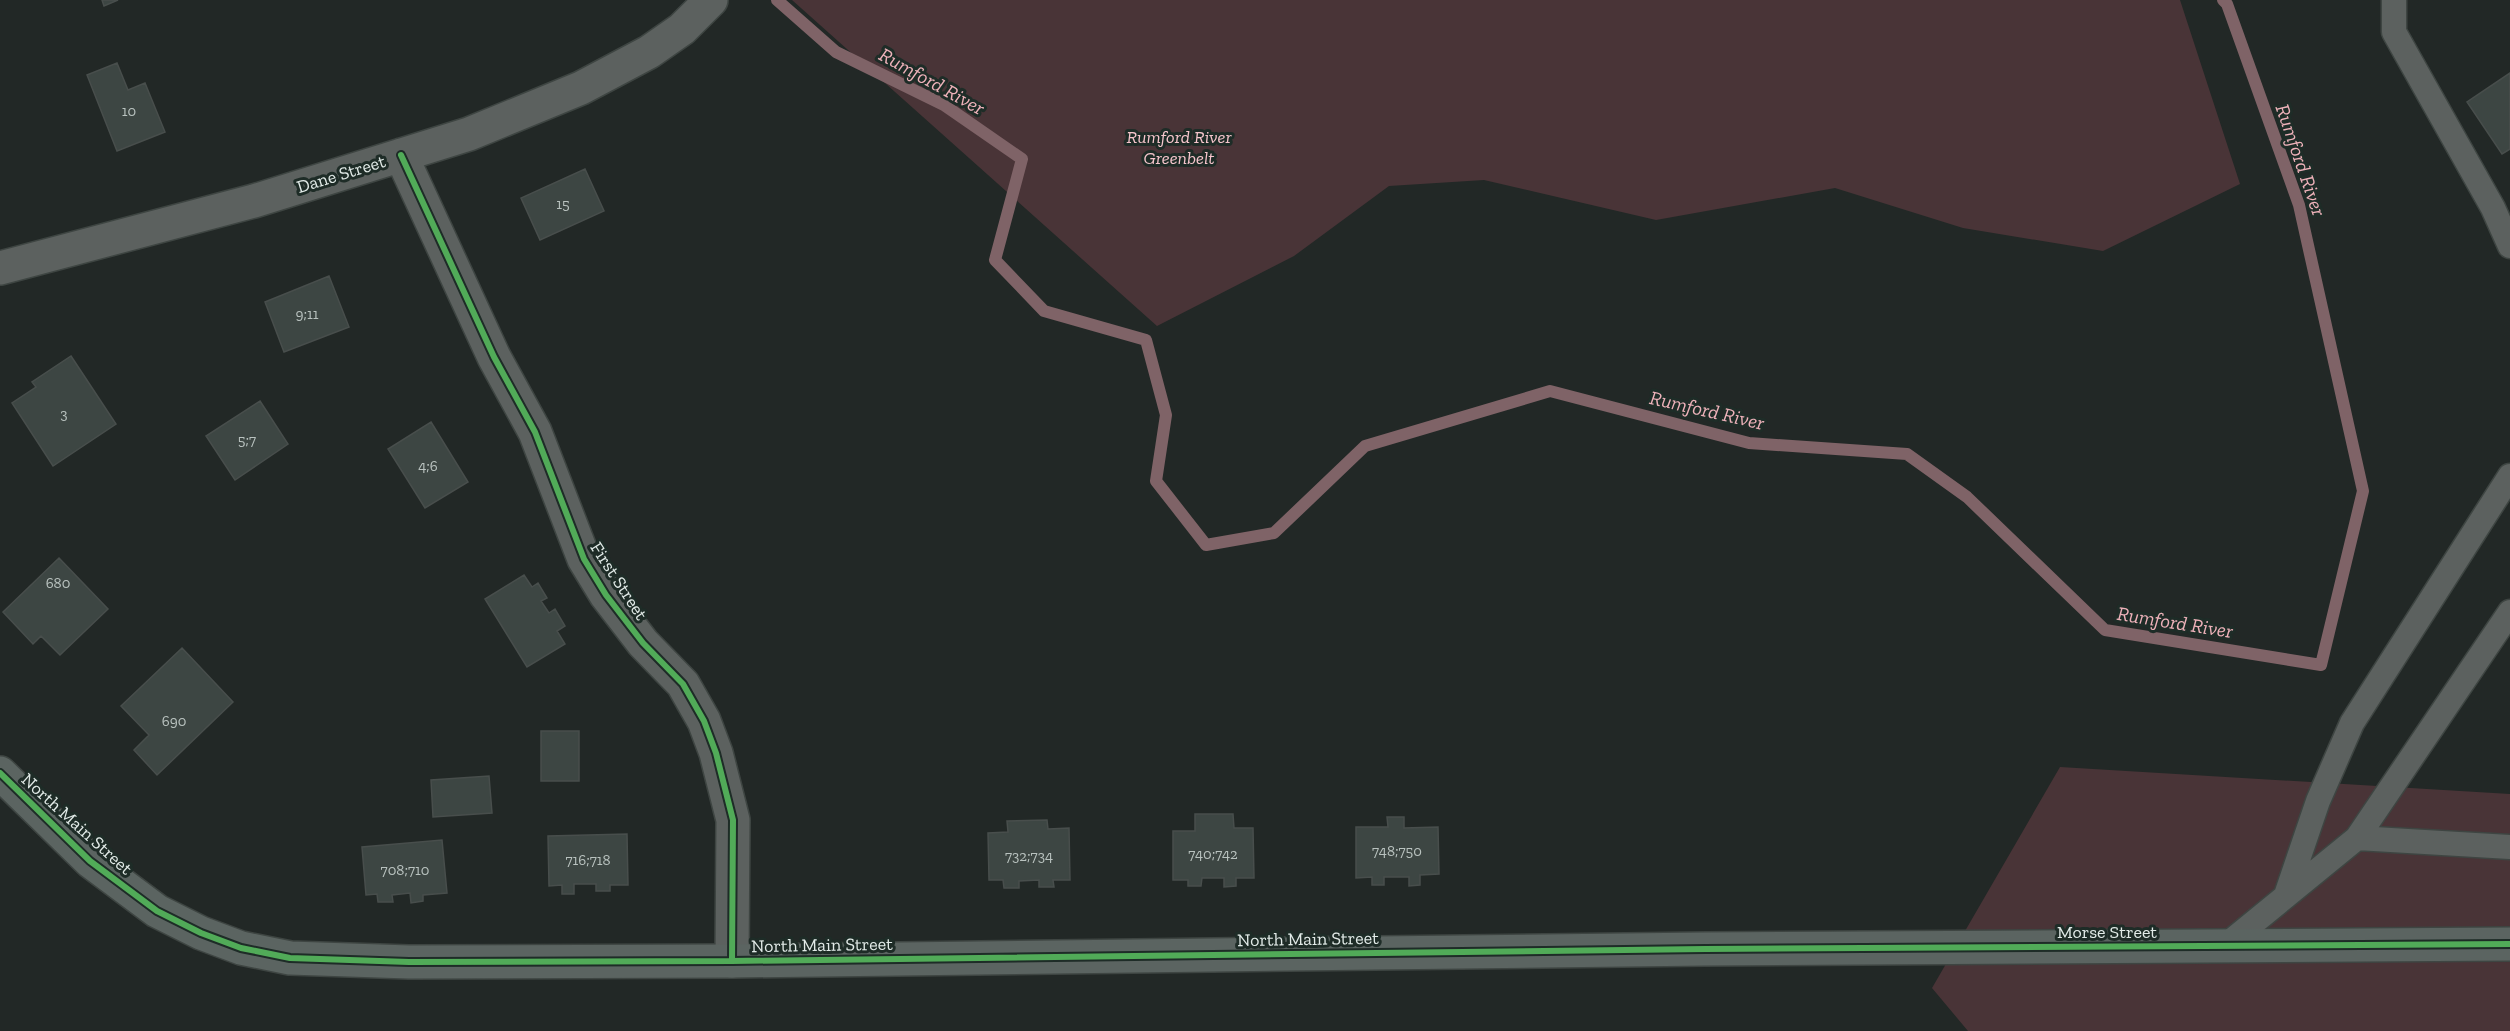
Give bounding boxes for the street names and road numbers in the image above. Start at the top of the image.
street label: Dane Street [294,150,388,198]
street label: First Street [586,538,653,624]
street label: North Main Street [17,768,137,880]
street label: Morse Street [2057,921,2157,943]
street label: North Main Street [1237,927,1379,951]
street label: North Main Street [751,933,893,957]

